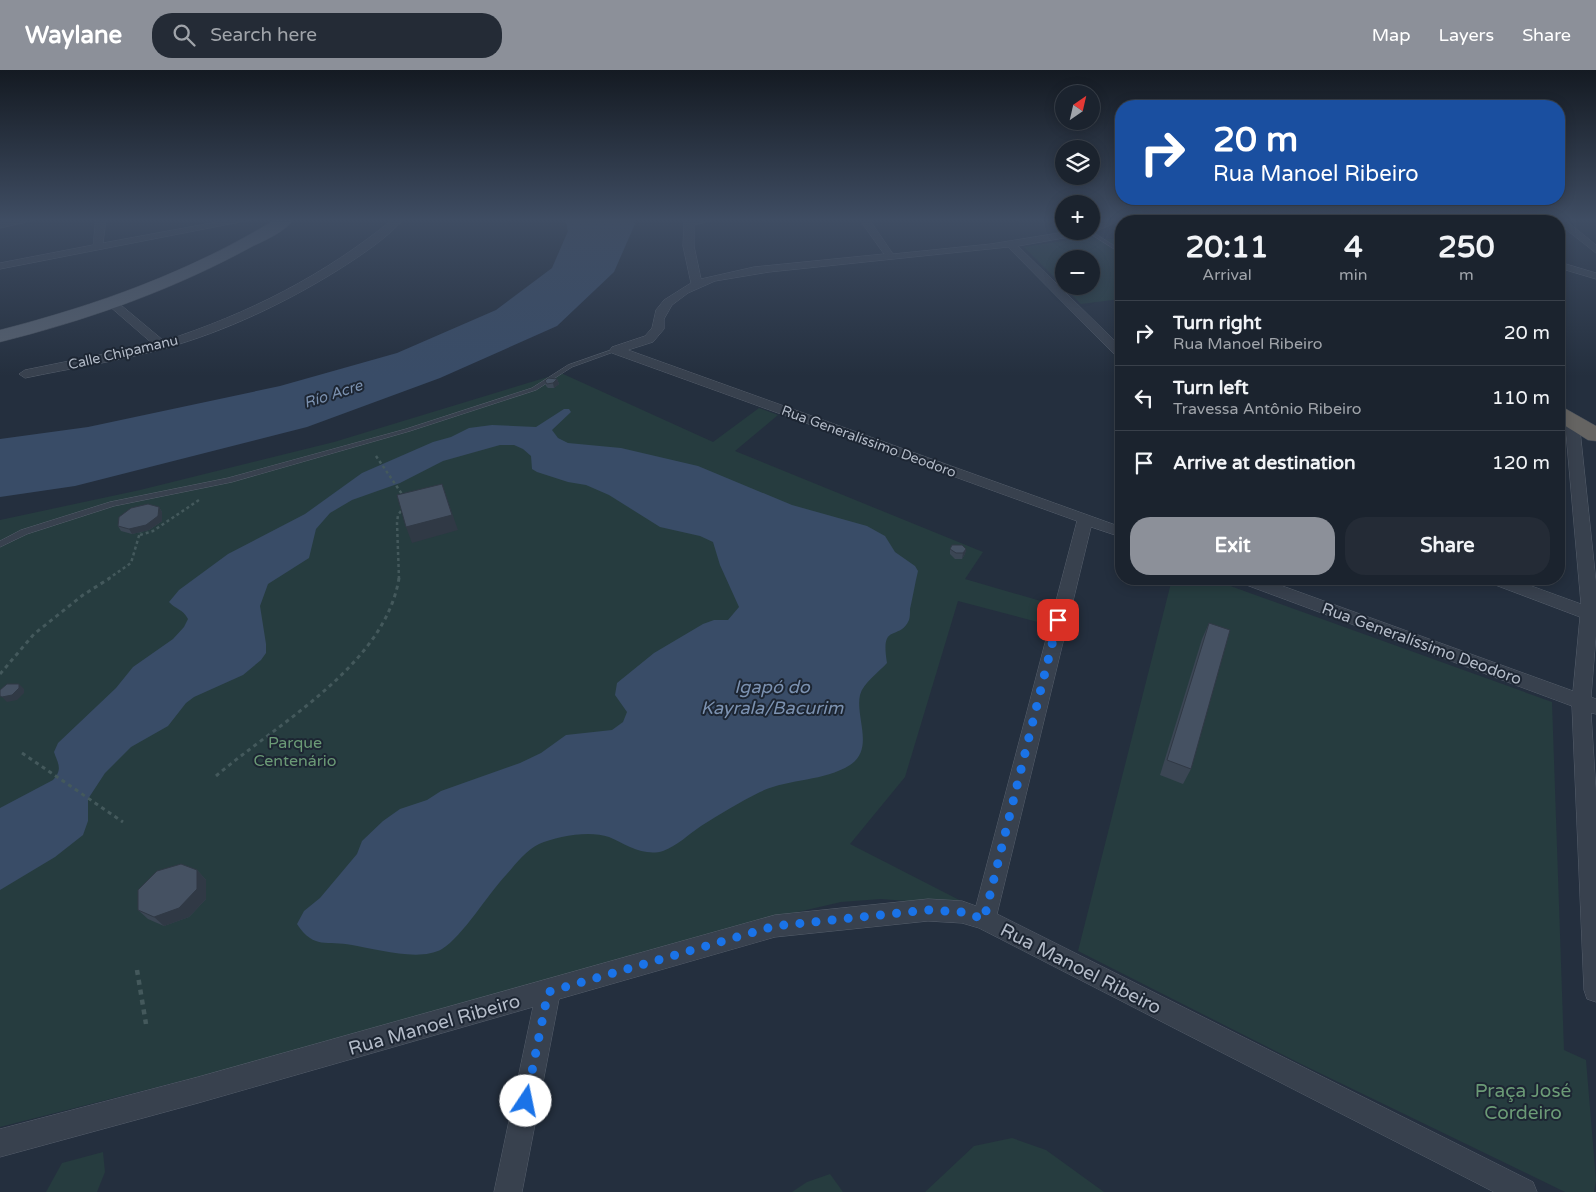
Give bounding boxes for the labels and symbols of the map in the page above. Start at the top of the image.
north arrow [1055,85,1100,130]
street label: Calle Chipamanu [66,332,180,373]
water label: Río Acre [301,376,366,412]
street label: Rua Generalíssimo Deodoro [779,402,959,481]
street label: Rua Generalíssimo Deodoro [1319,598,1524,689]
pin [1037,599,1079,641]
water label: Igapó do Kayrala/Bacurim [701,676,844,719]
park label: Parque Centenário [253,733,337,771]
street label: Rua Manoel Ribeiro [996,919,1165,1019]
street label: Rua Manoel Ribeiro [346,990,523,1060]
position arrow [499,1074,551,1126]
park label: Praça José Cordeiro [1475,1080,1571,1124]

